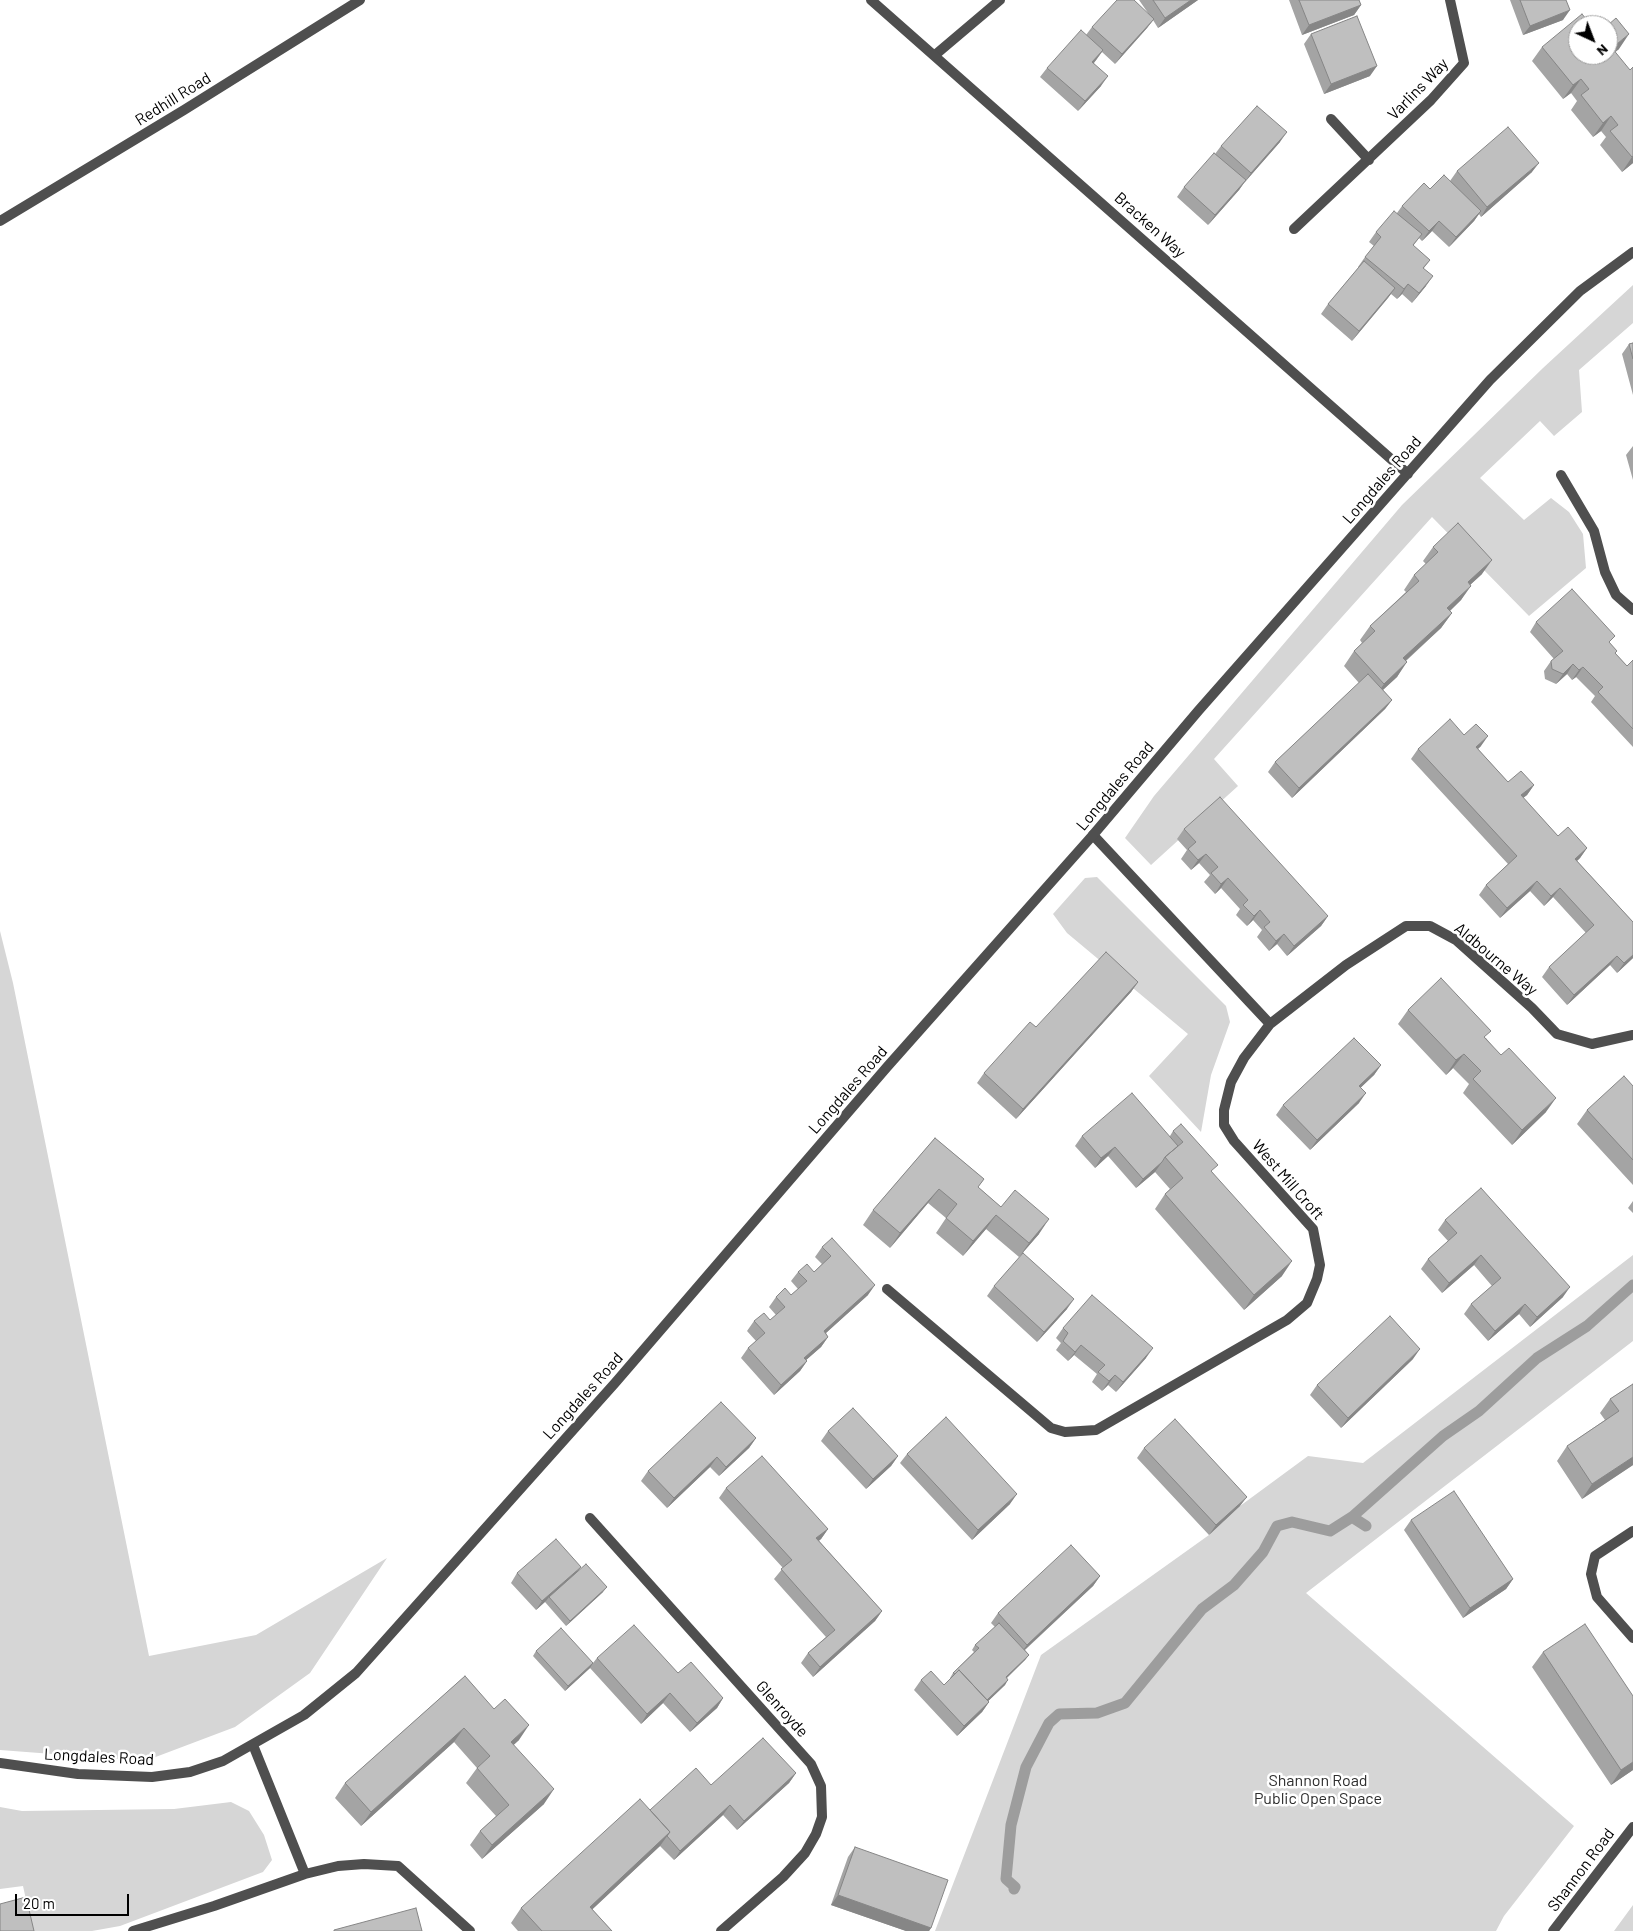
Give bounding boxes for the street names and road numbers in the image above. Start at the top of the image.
street label: Varlins Way [1384,54,1452,124]
street label: Redhill Road [132,68,214,130]
street label: Bracken Way [1110,188,1190,262]
street label: Longdales Road [1339,432,1425,528]
street label: Longdales Road [1072,738,1158,834]
street label: Aldbourne Way [1450,919,1542,999]
street label: Longdales Road [805,1042,891,1138]
street label: West Mill Croft [1248,1136,1328,1224]
street label: Longdales Road [539,1349,627,1443]
street label: Glenroyde [752,1677,812,1741]
street label: Longdales Road [43,1745,155,1769]
street label: Shannon Road [1543,1825,1619,1915]

